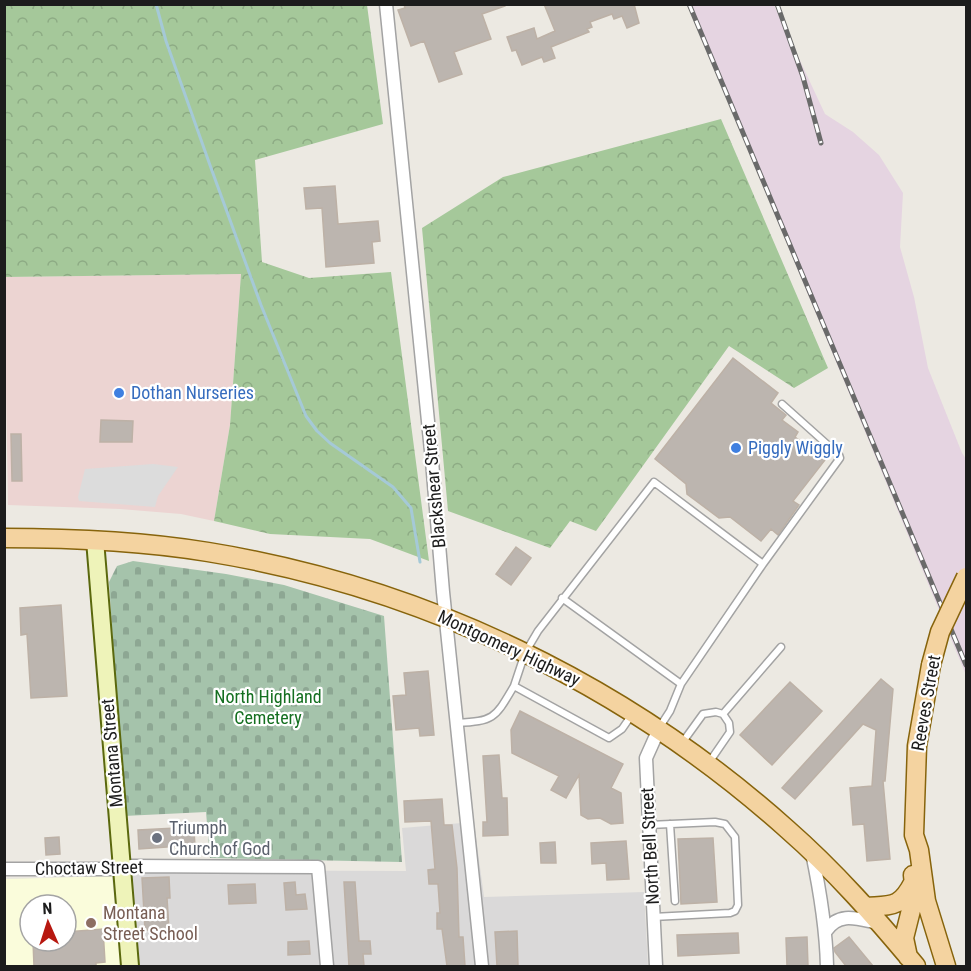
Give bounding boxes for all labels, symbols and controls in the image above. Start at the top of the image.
place label: Dothan Nurseries [131,382,254,403]
marker: Dothan Nurseries [112,386,126,400]
street label: Blackshear Street [418,423,449,549]
place label: Piggly Wiggly [748,437,843,458]
marker: Piggly Wiggly [729,441,743,455]
street label: Montgomery Highway [435,605,584,690]
street label: Reeves Street [907,653,944,752]
park label: North Highland Cemetery [214,686,322,728]
street label: Montana Street [96,698,127,808]
street label: North Bell Street [636,787,663,905]
place label: Triumph Church of God [169,817,271,859]
marker: Triumph Church of God [150,831,164,845]
street label: Choctaw Street [35,856,143,879]
north arrow [18,893,78,953]
text: N [42,899,53,918]
place label: Montana Street School [103,902,198,944]
marker: Montana Street School [84,916,98,930]

